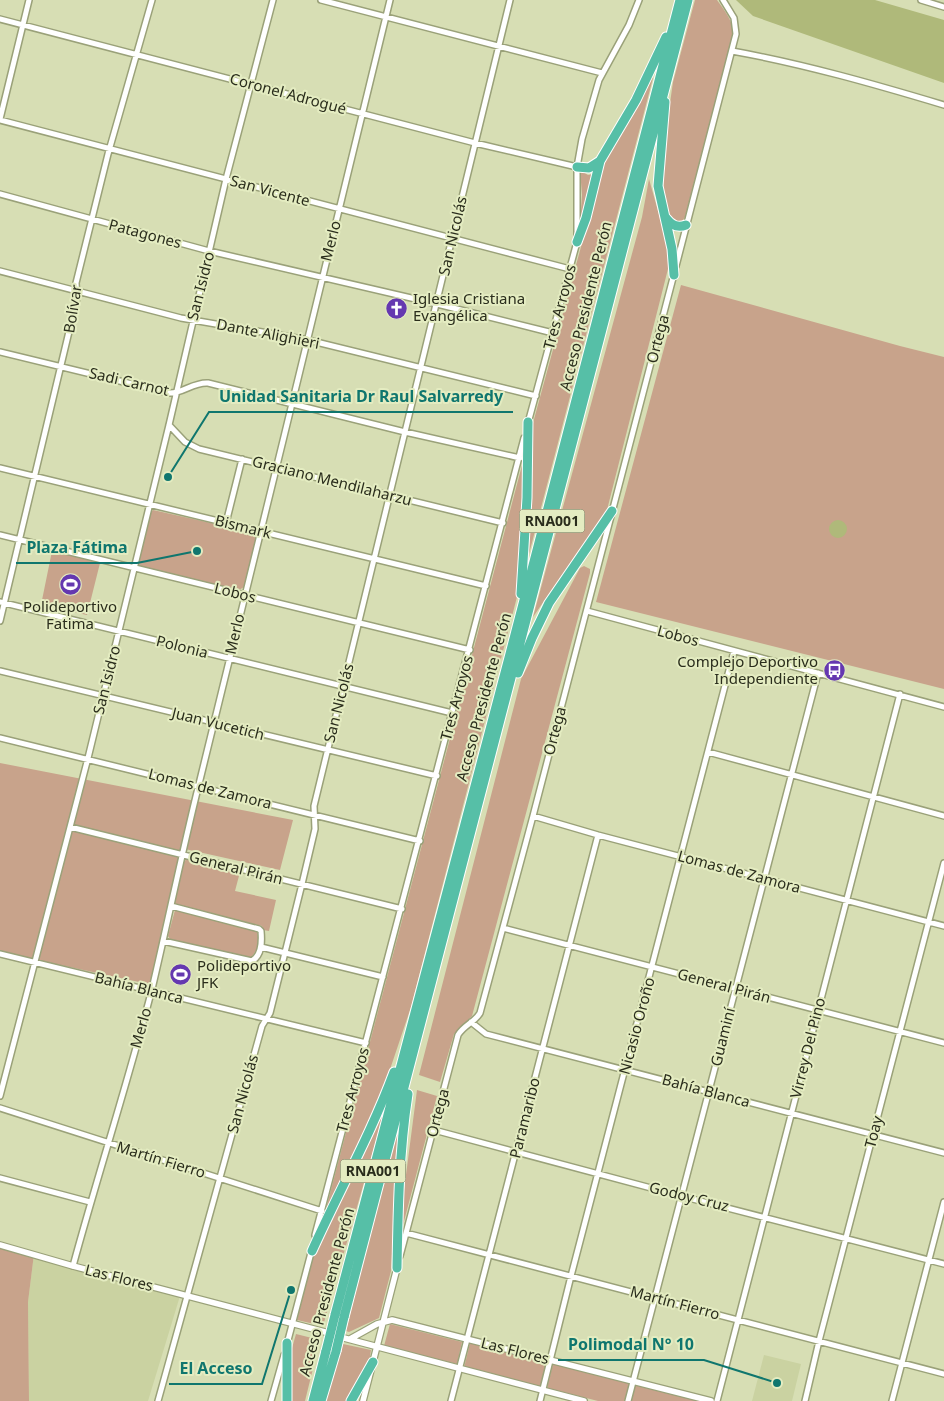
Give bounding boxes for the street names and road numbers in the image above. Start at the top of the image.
street label: Coronel Adrogué [228,68,349,118]
street label: San Vicente [228,170,312,210]
street label: San Nicolás [433,194,471,277]
street label: Patagones [107,214,184,252]
street label: Merlo [315,218,345,263]
street label: Acceso Presidente Perón [554,219,616,392]
street label: San Isidro [182,249,218,322]
street label: Tres Arroyos [538,262,580,352]
street label: Bolívar [58,283,86,335]
street label: Ortega [641,312,673,365]
street label: Dante Alighieri [215,313,321,353]
street label: Sadi Carnot [87,362,172,400]
street label: Graciano Mendilaharzu [250,451,414,510]
street label: Bismark [213,509,274,543]
road number: RNA001 [520,510,584,532]
street label: Lobos [212,577,258,607]
street label: Acceso Presidente Perón [451,610,515,783]
street label: Merlo [220,611,248,656]
street label: Lobos [655,620,701,650]
street label: Polonia [154,630,210,662]
street label: San Isidro [88,643,124,716]
street label: Tres Arroyos [435,653,477,743]
street label: San Nicolás [319,661,358,744]
street label: Juan Vucetich [168,701,267,744]
street label: Ortega [538,704,570,757]
street label: Lomas de Zamora [146,763,274,813]
street label: Lomas de Zamora [676,845,803,897]
street label: General Pirán [187,846,285,888]
street label: General Pirán [675,963,773,1007]
street label: Bahía Blanca [93,966,186,1008]
street label: Nicasio Oroño [613,975,659,1077]
street label: Virrey Del Pino [785,995,829,1100]
street label: Guaminí [705,1004,739,1068]
street label: Merlo [125,1005,155,1050]
street label: Tres Arroyos [331,1045,373,1135]
street label: San Nicolás [222,1052,262,1135]
street label: Bahía Blanca [660,1069,753,1111]
street label: Paramaribo [504,1075,544,1160]
street label: Ortega [421,1086,453,1139]
street label: Toay [859,1113,887,1150]
street label: Martín Fierro [114,1136,208,1182]
road number: RNA001 [340,1160,406,1182]
street label: Godoy Cruz [647,1176,731,1216]
street label: Acceso Presidente Perón [294,1205,358,1378]
street label: Las Flores [83,1259,155,1295]
street label: Martín Fierro [628,1280,722,1324]
street label: Las Flores [479,1332,551,1368]

